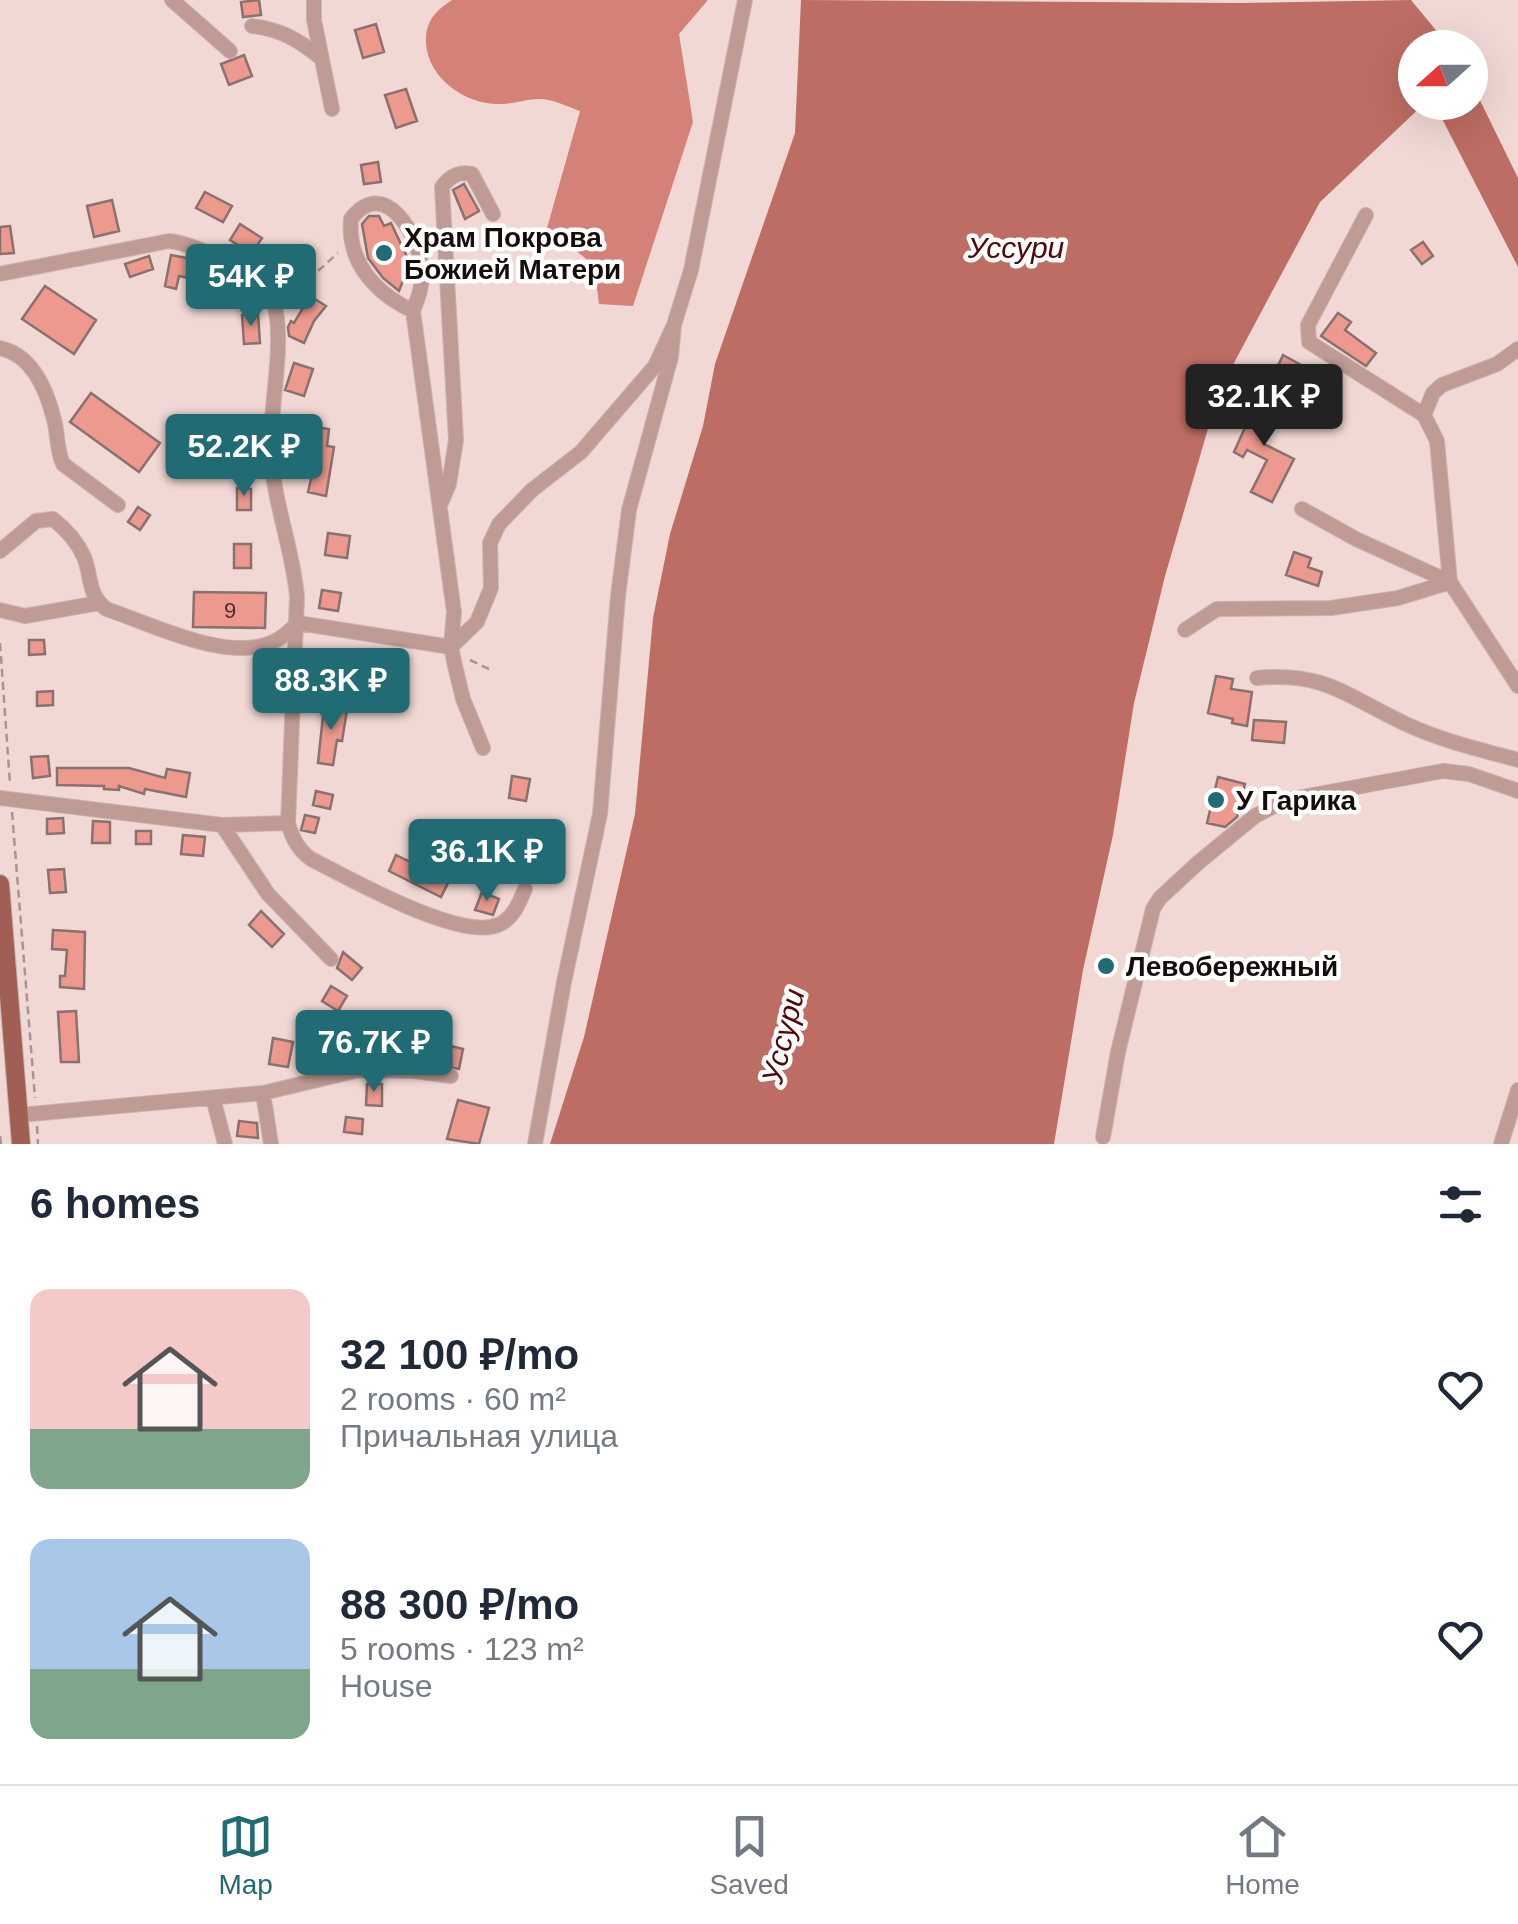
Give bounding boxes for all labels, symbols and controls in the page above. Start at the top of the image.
north arrow [1398,30,1488,120]
map controls [1398,30,1488,120]
place label: Храм Покрова Божией Матери [404,222,621,285]
water label: Уссури [967,231,1065,264]
marker: Храм Покрова Божией Матери [373,242,395,264]
pin: 54K ₽ [181,244,321,329]
text: 54K ₽ [208,258,294,294]
pin: 32.1K ₽ [1172,364,1356,449]
text: 32.1K ₽ [1208,378,1320,414]
pin: 52.2K ₽ [152,414,336,499]
text: 52.2K ₽ [188,428,300,464]
house number: 9 [224,598,236,623]
pin: 88.3K ₽ [239,648,423,733]
text: 88.3K ₽ [275,662,387,698]
place label: У Гарика [1236,785,1357,816]
marker: У Гарика [1205,789,1227,811]
pin: 36.1K ₽ [395,819,579,904]
text: 36.1K ₽ [431,833,543,869]
place label: Левобережный [1126,951,1338,982]
marker: Левобережный [1095,955,1117,977]
water label: Уссури [755,985,811,1088]
pin: 76.7K ₽ [282,1010,466,1095]
text: 76.7K ₽ [318,1024,430,1060]
icon: filters [1433,1177,1488,1232]
text: 6 homes [30,1180,200,1227]
icon: home [110,1329,230,1449]
text: 32 100 ₽/mo [340,1331,579,1378]
icon: heart [1433,1362,1488,1417]
text: 2 rooms · 60 m² [340,1381,566,1417]
text: Причальная улица [340,1418,618,1454]
icon: home [110,1579,230,1699]
text: 88 300 ₽/mo [340,1581,579,1628]
icon: heart [1433,1612,1488,1667]
text: 5 rooms · 123 m² [340,1631,584,1667]
text: House [340,1668,433,1704]
tab: Map [218,1809,273,1901]
tab: Saved [709,1809,789,1901]
tab: Home [1225,1809,1300,1901]

